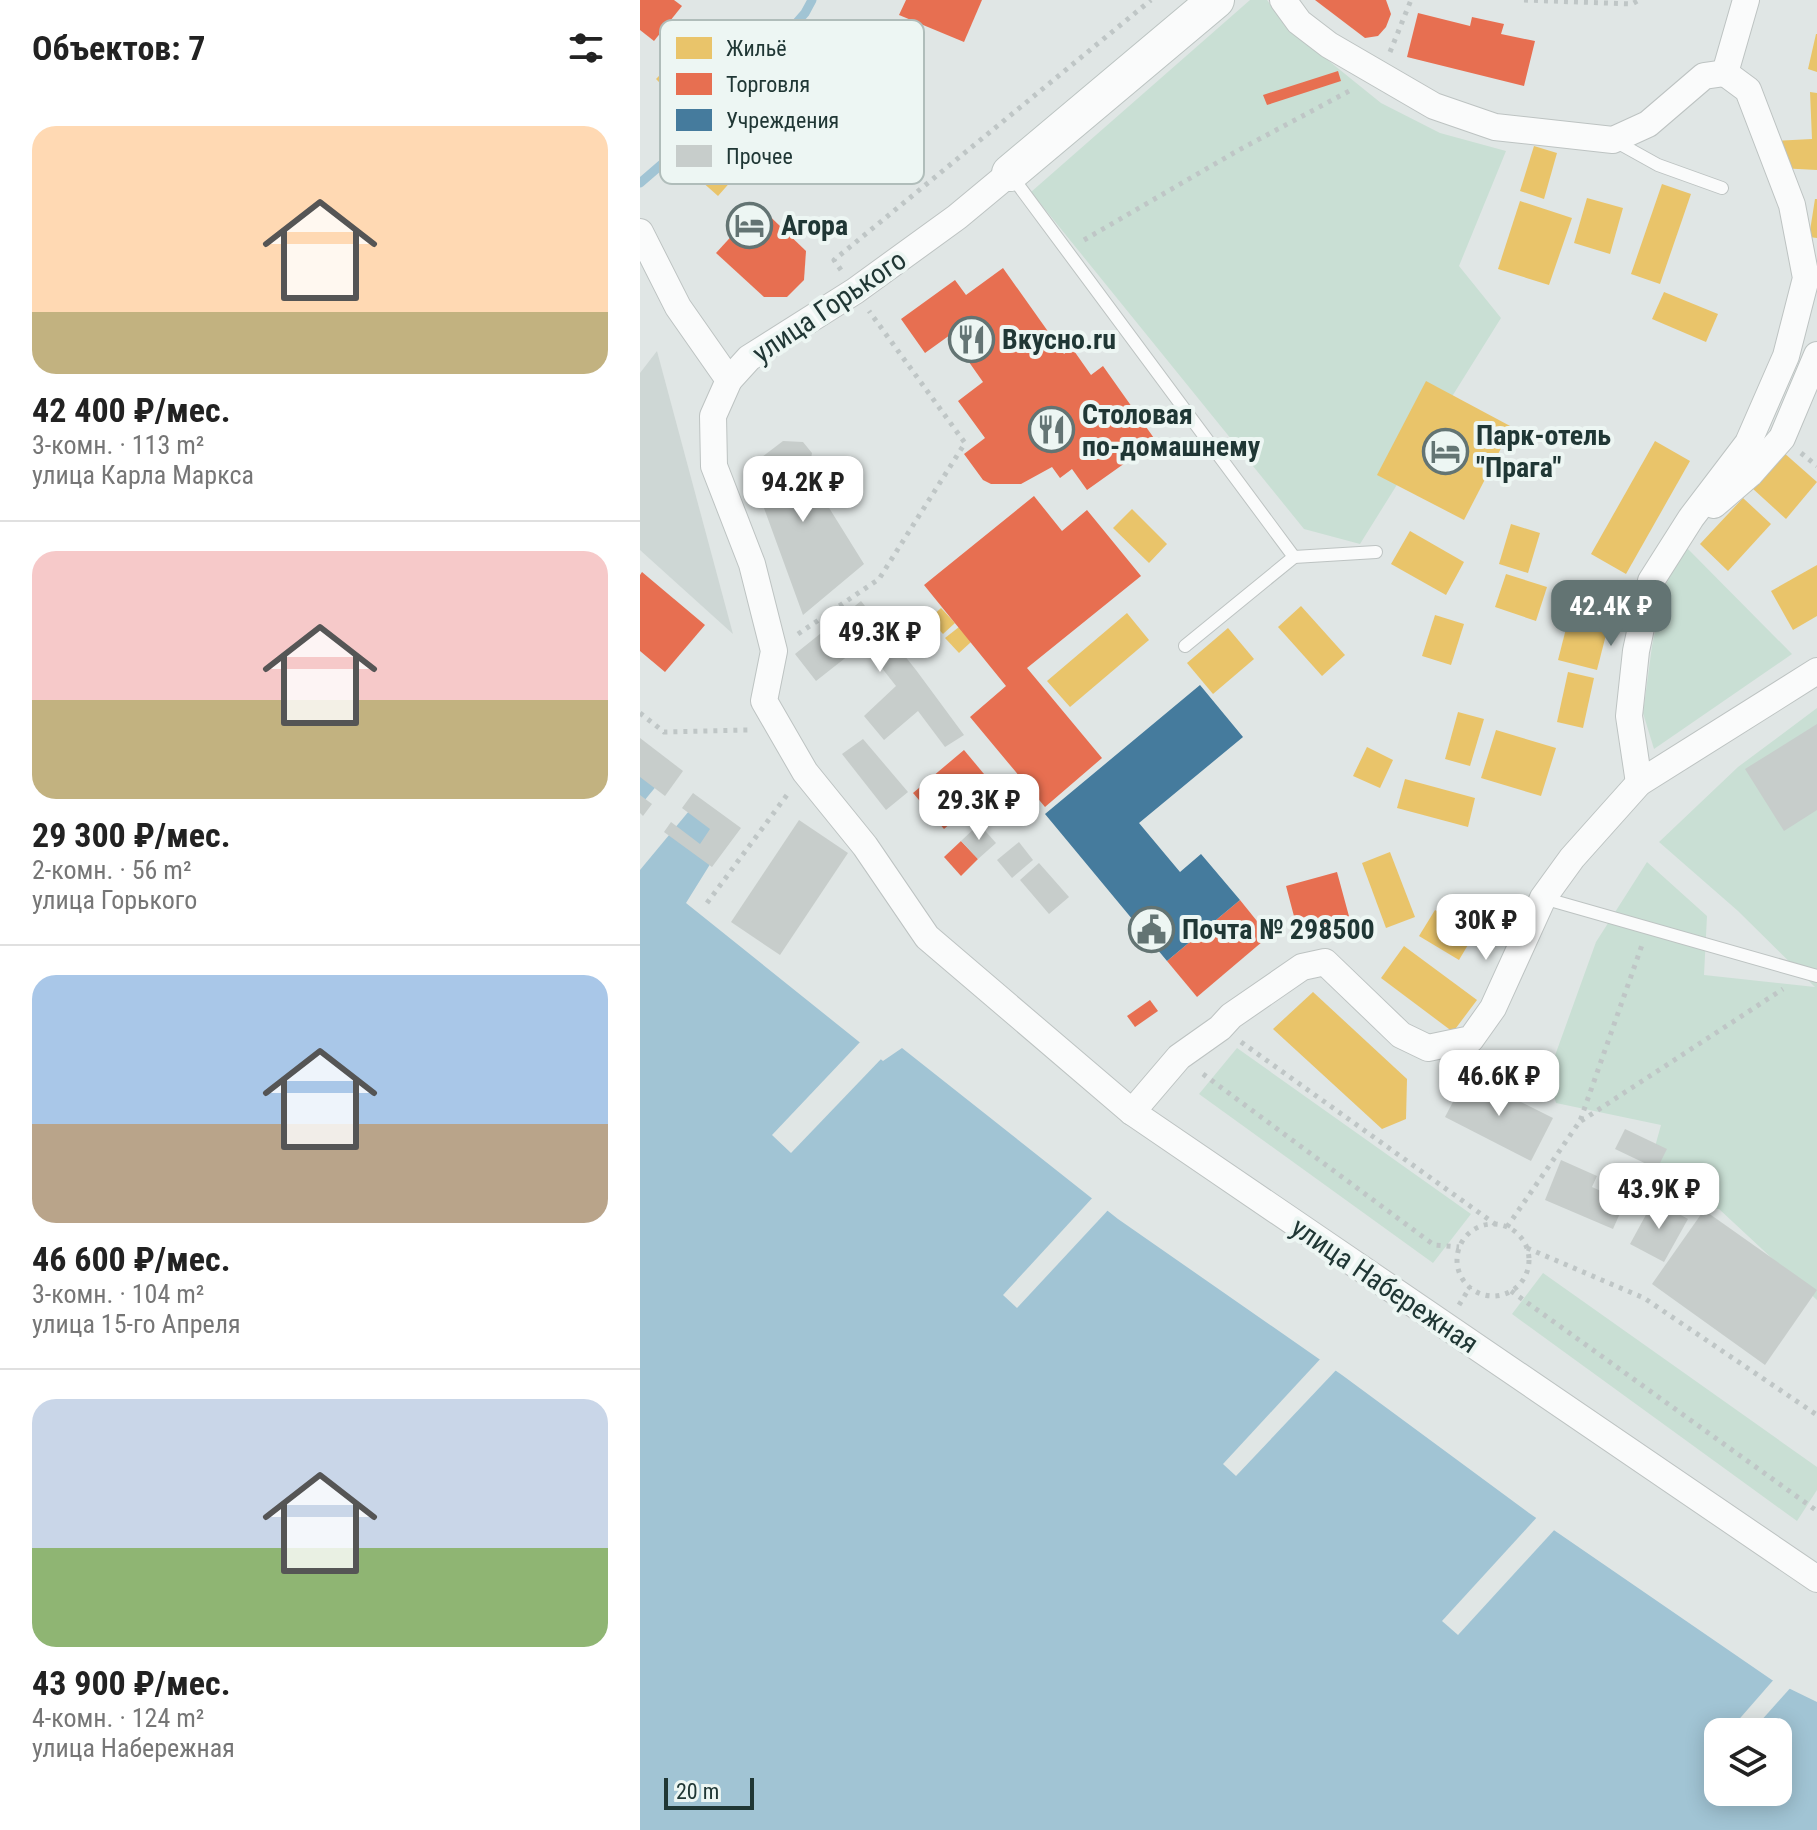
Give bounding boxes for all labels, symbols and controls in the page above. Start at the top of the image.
legend [660,20,924,184]
icon: filters [564,26,608,70]
text: Объектов: 7 [32,28,206,68]
text: Жильё [726,36,787,61]
text: Торговля [726,72,810,97]
text: Учреждения [726,108,839,133]
text: Прочее [726,144,793,169]
icon: home [248,178,392,322]
hotel icon: Агора [726,201,774,249]
place label: Агора [781,209,848,242]
street label: улица Горького [746,243,912,370]
restaurant icon: Вкусно.ru [947,315,995,363]
place label: Вкусно.ru [1002,323,1116,356]
text: 42 400 ₽/мес. [32,390,231,430]
place label: Столовая по-домашнему [1082,398,1261,463]
restaurant icon: Столовая по-домашнему [1027,406,1075,454]
place label: Парк-отель "Прага" [1476,419,1611,484]
hotel icon: Парк-отель "Прага" [1421,427,1469,475]
text: 3-комн. · 113 m² [32,430,204,460]
pin: 94.2K ₽ [729,456,877,524]
text: улица Карла Маркса [32,460,254,490]
text: 94.2K ₽ [761,467,845,497]
pin: 42.4K ₽ [1537,580,1685,648]
text: 42.4K ₽ [1569,591,1653,621]
icon: home [248,603,392,747]
pin: 49.3K ₽ [806,606,954,674]
text: 49.3K ₽ [838,617,922,647]
pin: 29.3K ₽ [905,774,1053,842]
text: 29.3K ₽ [937,785,1021,815]
text: 29 300 ₽/мес. [32,815,231,855]
text: 2-комн. · 56 m² [32,855,192,885]
text: улица Горького [32,885,197,915]
pin: 30K ₽ [1430,894,1542,962]
public building icon: Почта № 298500 [1127,905,1175,953]
text: 30K ₽ [1455,905,1517,935]
place label: Почта № 298500 [1182,913,1375,946]
icon: home [248,1027,392,1171]
pin: 46.6K ₽ [1425,1050,1573,1118]
text: 46.6K ₽ [1457,1061,1541,1091]
pin: 43.9K ₽ [1585,1163,1733,1231]
text: 43.9K ₽ [1617,1174,1701,1204]
street label: улица Набережная [1285,1211,1484,1360]
text: 46 600 ₽/мес. [32,1239,231,1279]
text: 3-комн. · 104 m² [32,1279,204,1309]
text: улица 15-го Апреля [32,1309,240,1339]
icon: home [248,1451,392,1595]
text: 43 900 ₽/мес. [32,1663,231,1703]
text: 4-комн. · 124 m² [32,1703,204,1733]
map controls [1704,1718,1792,1806]
button: layers [1704,1718,1792,1806]
text: улица Набережная [32,1733,235,1763]
scale bar [664,1774,754,1810]
text: 20 m [676,1779,719,1804]

